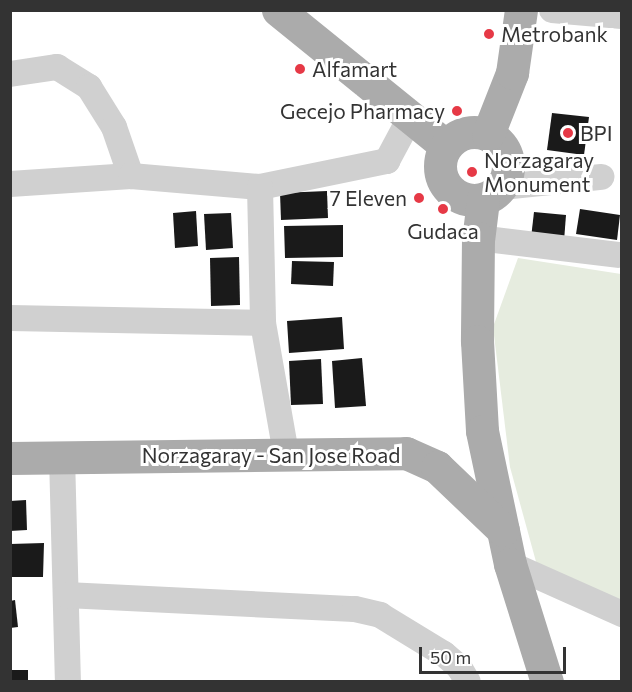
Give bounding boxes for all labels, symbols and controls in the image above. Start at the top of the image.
place label: Metrobank [501,21,608,47]
marker: Metrobank [482,27,496,41]
place label: Alfamart [312,56,397,82]
marker: Alfamart [293,62,307,76]
place label: Gecejo Pharmacy [280,98,445,124]
marker: Gecejo Pharmacy [450,104,464,118]
place label: BPI [580,120,613,146]
marker: BPI [561,126,575,140]
place label: Norzagaray Monument [484,147,594,197]
marker: Norzagaray Monument [465,165,479,179]
place label: 7 Eleven [330,185,407,211]
marker: 7 Eleven [412,191,426,205]
marker: Gudaca [436,202,450,216]
place label: Gudaca [407,218,479,244]
street label: Norzagaray - San Jose Road [142,442,400,468]
scale bar [422,635,569,673]
text: 50 m [430,646,471,668]

